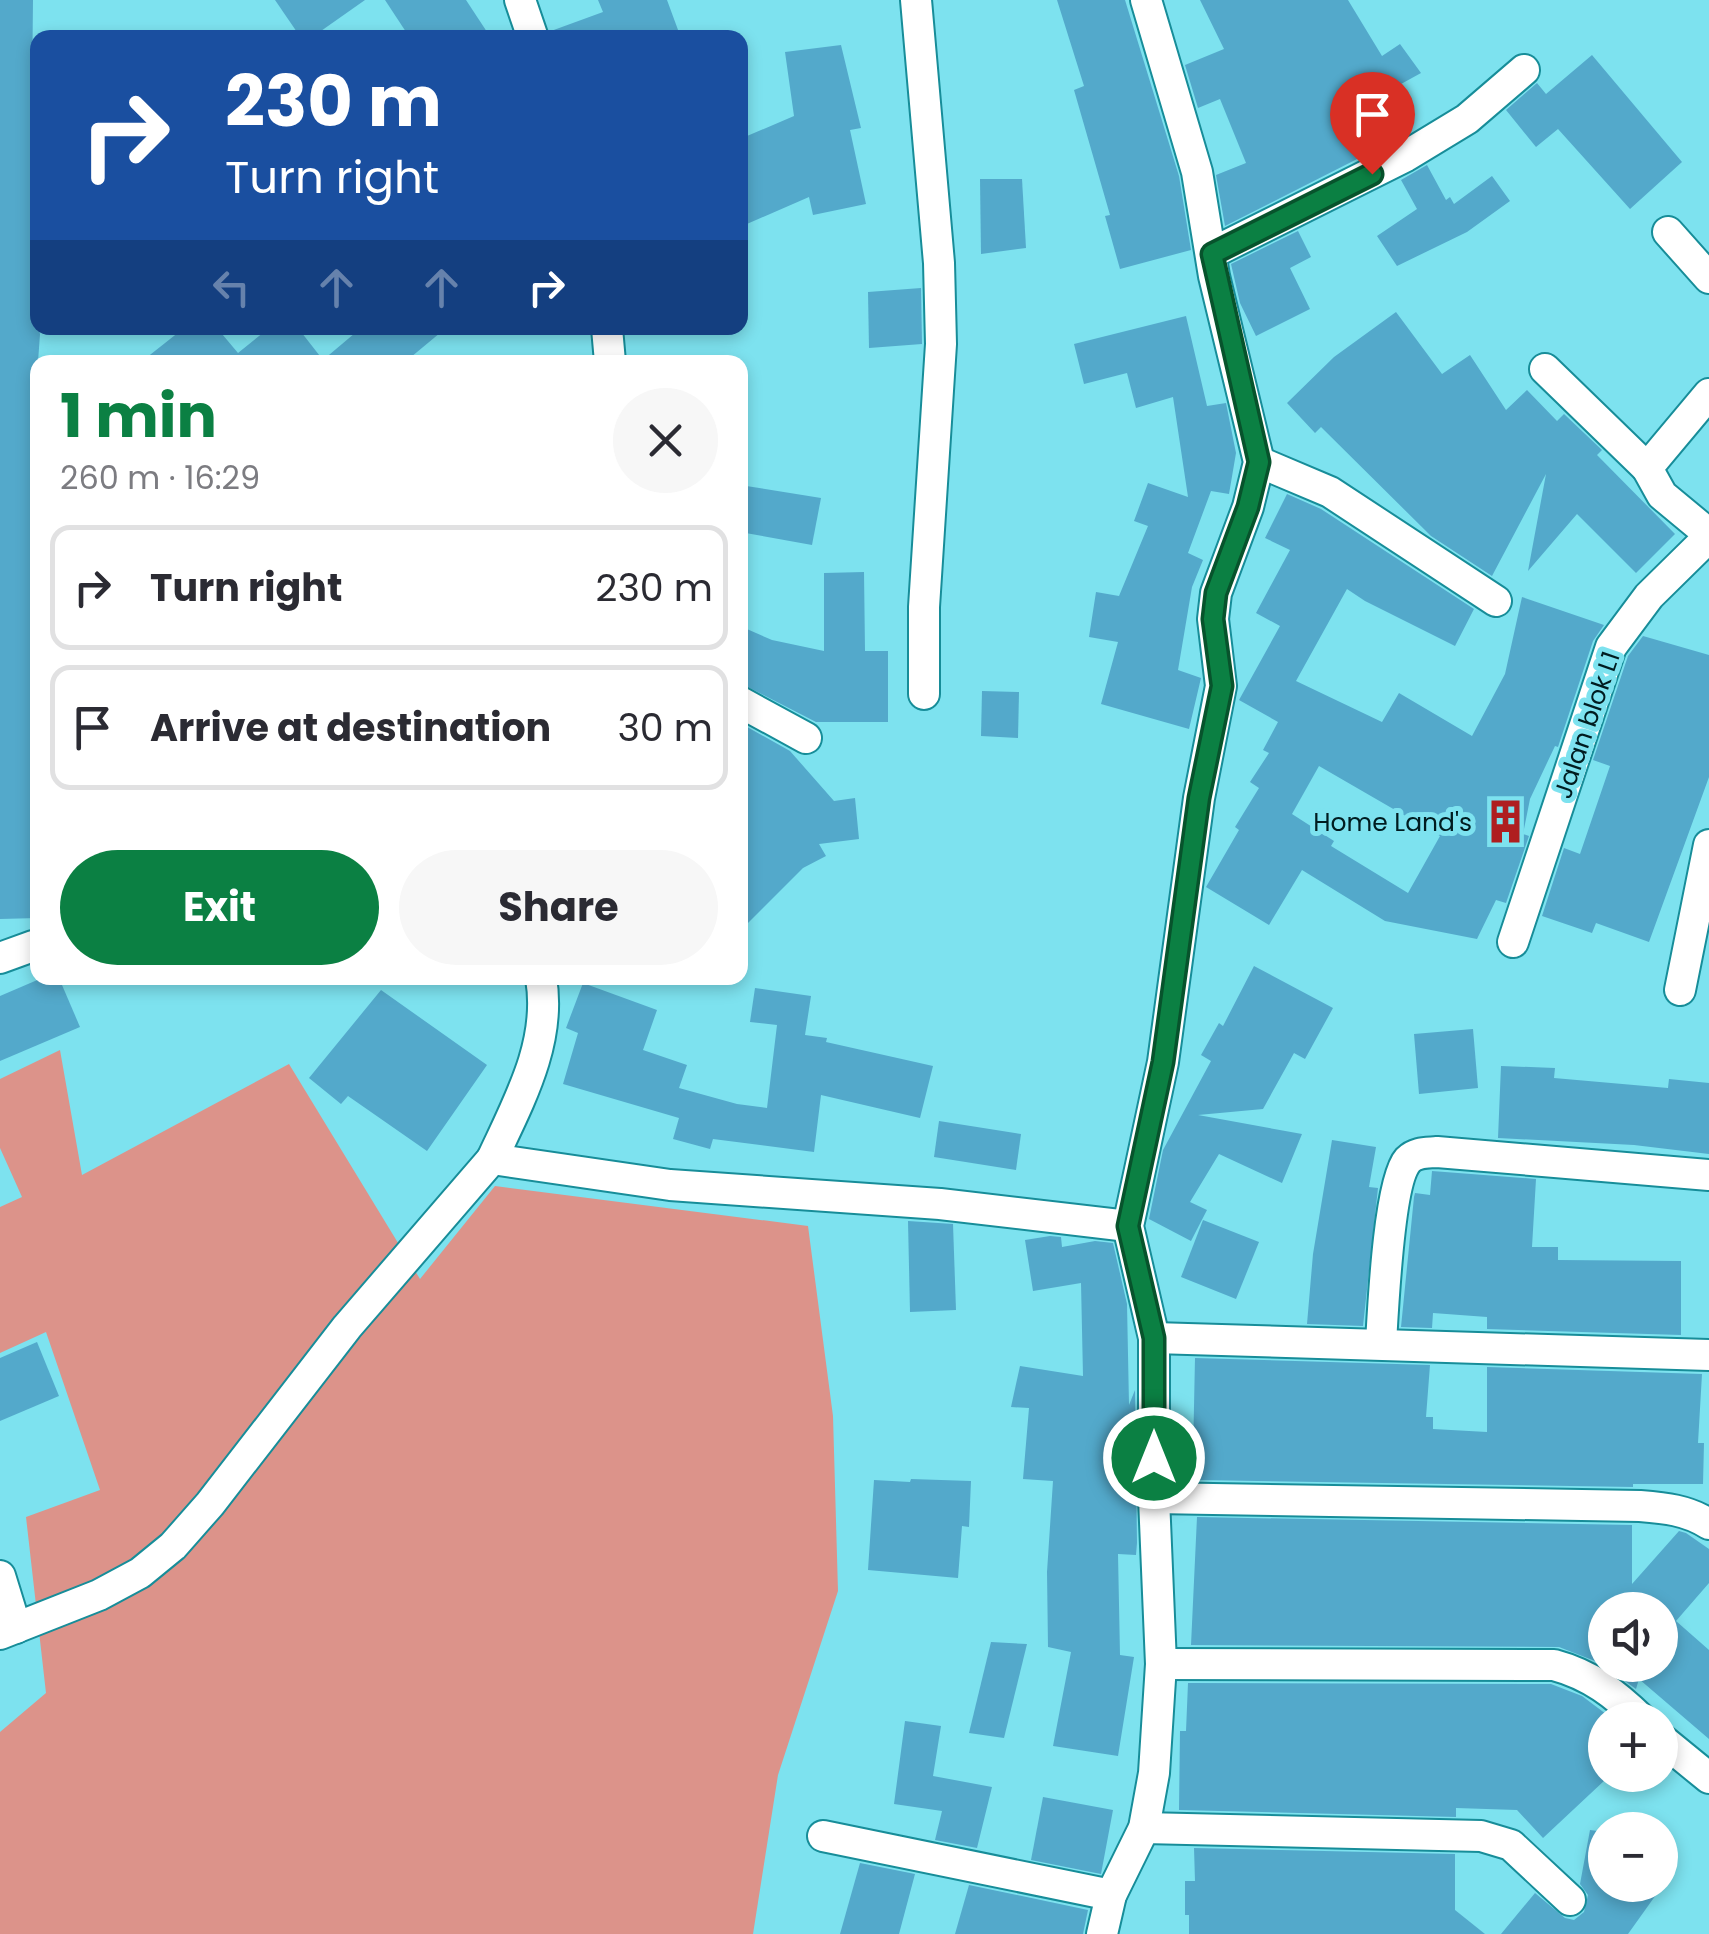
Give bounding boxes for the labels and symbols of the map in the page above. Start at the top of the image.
pin [1330,72,1415,175]
street label: Jalan blok L1 [1546,647,1628,803]
building icon: Home Land's [1481,798,1529,846]
place label: Home Land's [1313,805,1472,840]
position arrow [1102,1406,1206,1510]

